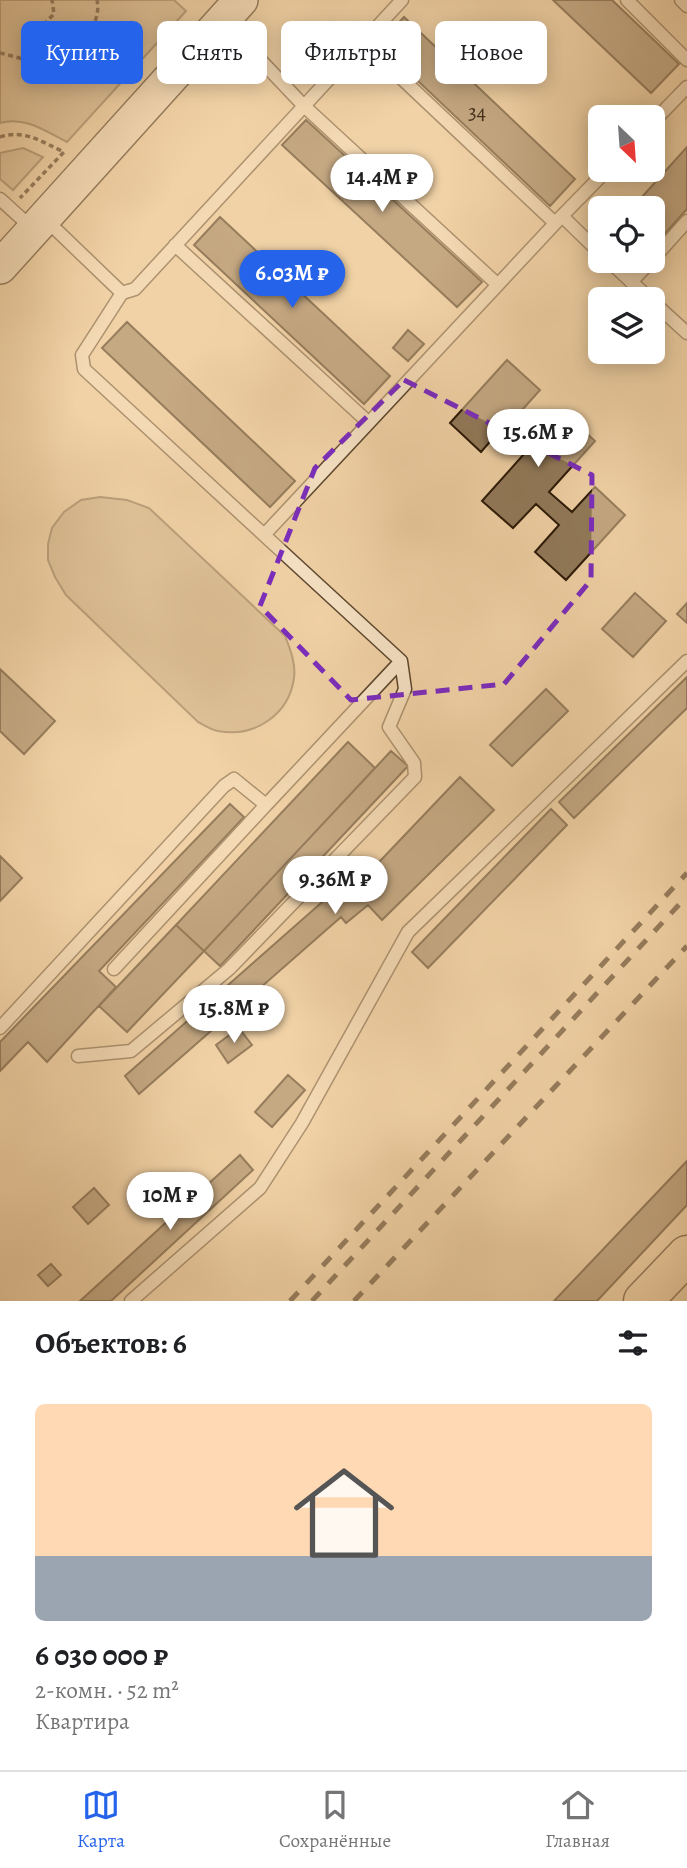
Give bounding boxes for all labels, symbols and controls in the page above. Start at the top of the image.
chip: Купить [21,21,143,84]
chip: Снять [157,21,267,84]
chip: Фильтры [281,21,421,84]
chip: Новое [435,21,547,84]
house number: 34 [468,98,486,126]
north arrow [588,105,665,182]
map controls [588,105,665,364]
pin: 14.4M ₽ [317,154,447,214]
text: 14.4M ₽ [346,161,418,192]
button: locate [588,196,665,273]
pin: 6.03M ₽ [227,250,357,310]
text: 6.03M ₽ [255,257,329,288]
button: layers [588,287,665,364]
pin: 15.6M ₽ [473,410,603,469]
text: 15.6M ₽ [503,416,573,447]
pin: 9.36M ₽ [270,856,400,916]
text: 9.36M ₽ [299,863,371,894]
pin: 15.8M ₽ [169,986,299,1045]
text: 15.8M ₽ [199,992,269,1023]
pin: 10M ₽ [121,1172,219,1232]
text: 10M ₽ [143,1179,197,1210]
text: Объектов: 6 [35,1323,187,1363]
icon: filters [614,1324,652,1362]
icon: home [281,1450,407,1576]
text: 6 030 000 ₽ [35,1635,168,1675]
text: 2-комн. · 52 m² [35,1675,179,1706]
text: Квартира [35,1706,130,1737]
tab: Карта [77,1786,125,1854]
tab: Сохранённые [279,1786,391,1854]
tab: Главная [545,1786,610,1854]

